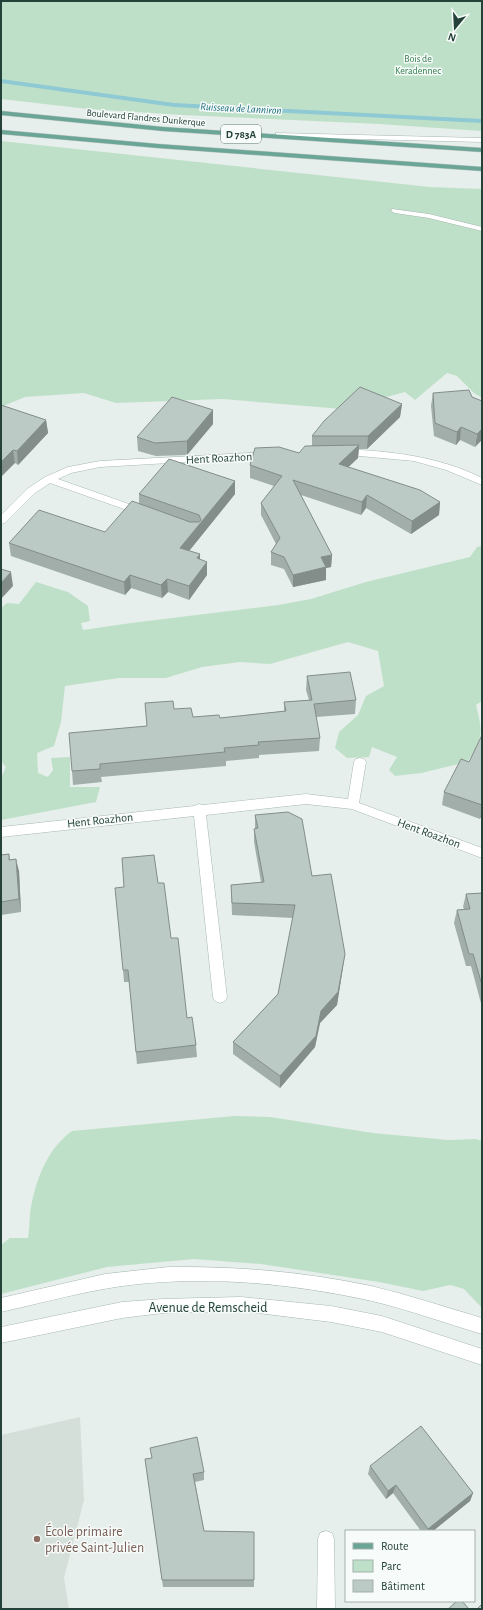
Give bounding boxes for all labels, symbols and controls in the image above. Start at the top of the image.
north arrow [435,8,475,48]
text: N [447,31,457,43]
park label: Bois de Keradennec [395,54,441,76]
water label: Ruisseau de Lanniron [200,101,282,116]
street label: Boulevard Flandres Dunkerque [86,108,206,128]
road number: D 783A [221,125,261,143]
street label: Hent Roazhon [186,450,252,466]
street label: Hent Roazhon [66,811,134,829]
street label: Hent Roazhon [396,816,462,850]
street label: Avenue de Remscheid [149,1301,268,1315]
place label: École primaire privée Saint-Julien [45,1522,144,1555]
legend [345,1530,475,1602]
marker: École primaire privée Saint-Julien [32,1534,42,1544]
text: Route [381,1540,408,1552]
text: Parc [381,1560,401,1572]
text: Bâtiment [381,1580,425,1592]

